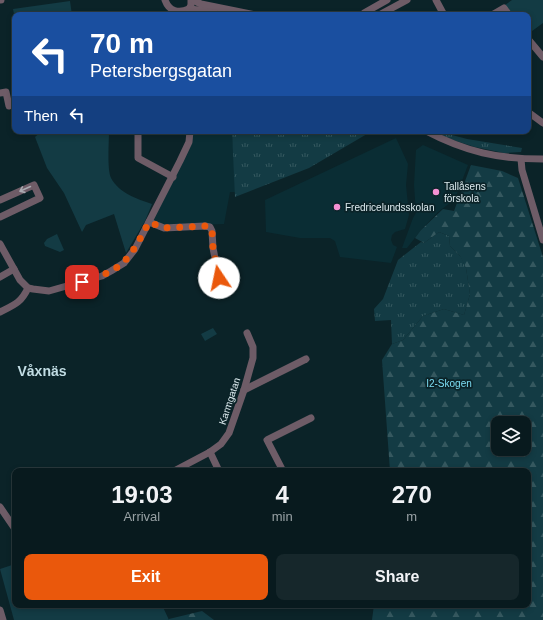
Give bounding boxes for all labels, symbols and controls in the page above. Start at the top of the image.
icon: left [24,28,76,80]
text: 70 m [90,28,154,59]
text: Petersbergsgatan [90,61,232,81]
icon: left [66,104,88,126]
text: Then [24,107,58,124]
place label: Tallåsens förskola [444,181,486,204]
one-way arrow [20,186,32,193]
marker: Tallåsens förskola [431,187,441,197]
marker: Fredricelundsskolan [332,202,342,212]
place label: Fredricelundsskolan [345,202,435,213]
position arrow [198,257,240,299]
pin [65,265,99,299]
icon: arrive [71,271,93,293]
district label: Våxnäs [17,363,67,379]
street label: Karmgatan [217,376,242,426]
park label: I2-Skogen [426,378,472,389]
map controls [491,416,531,456]
button: layers [491,416,531,456]
text: 19:03 [111,481,173,508]
text: 4 [275,481,289,508]
text: 270 [392,481,432,508]
text: Arrival [123,509,160,524]
text: min [272,509,293,524]
text: m [406,509,417,524]
button: Exit [24,554,268,600]
button: Share [276,554,519,600]

